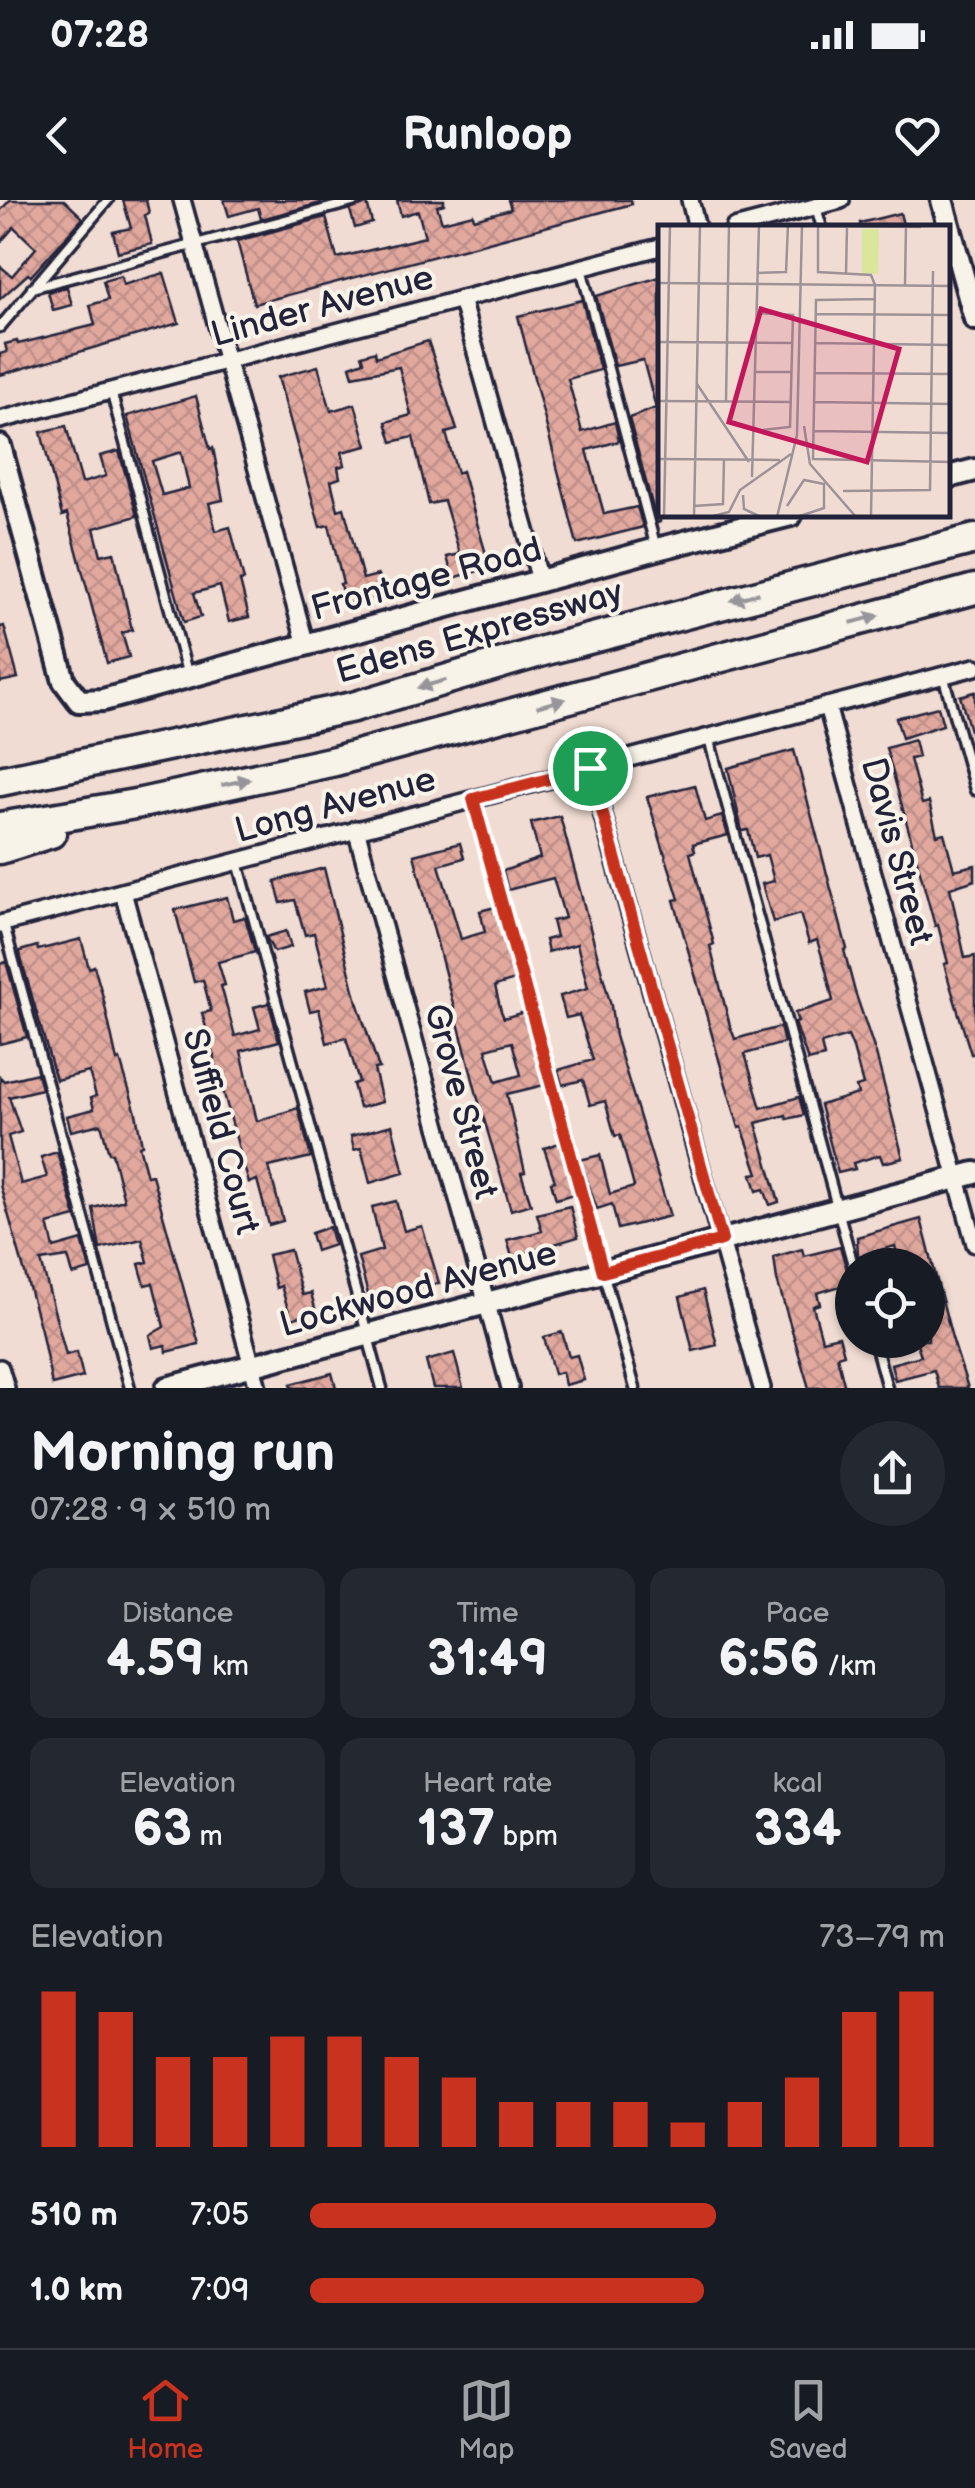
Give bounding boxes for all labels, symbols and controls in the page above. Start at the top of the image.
text: 07:28 [50,13,149,58]
icon: back [30,108,85,163]
text: Runloop [403,108,572,163]
icon: heart [890,108,945,163]
inset map [658,225,950,518]
street label: Linder Avenue [207,256,438,357]
street label: Frontage Road [306,528,546,631]
street label: Edens Expressway [331,571,628,694]
one-way arrow [729,589,760,605]
one-way arrow [850,610,881,626]
one-way arrow [416,677,446,692]
one-way arrow [536,695,567,711]
pin [548,726,633,811]
icon: arrive [563,741,618,796]
street label: Davis Street [851,753,942,950]
street label: Long Avenue [230,758,440,853]
one-way arrow [221,774,252,790]
street label: Grove Street [414,999,507,1204]
street label: Suffield Court [172,1024,269,1239]
street label: Lockwood Avenue [275,1232,561,1347]
map controls [835,1248,945,1358]
button: locate [835,1248,945,1358]
text: Morning run [30,1420,335,1487]
button: share [840,1421,945,1526]
text: 07:28 · 9 × 510 m [30,1491,271,1530]
text: Distance [122,1597,233,1630]
text: Time [456,1597,519,1630]
text: Pace [766,1597,829,1630]
text: 4.59 [106,1630,205,1690]
text: 31:49 [427,1630,548,1690]
text: 6:56 [718,1630,820,1690]
text: km [205,1650,249,1683]
text: /km [820,1650,877,1683]
text: Elevation [119,1767,236,1800]
text: Heart rate [423,1767,552,1800]
text: kcal [772,1767,823,1800]
text: 63 [132,1800,192,1860]
text: 137 [417,1800,495,1860]
text: 334 [754,1800,841,1860]
text: m [192,1820,223,1853]
text: bpm [495,1820,558,1853]
text: Elevation [30,1918,163,1957]
text: 73–79 m [819,1918,945,1957]
text: 510 m [30,2196,118,2235]
text: 7:05 [190,2196,249,2235]
text: 1.0 km [30,2271,123,2310]
text: 7:09 [190,2271,250,2310]
tab: Home [127,2373,203,2466]
tab: Map [458,2373,514,2466]
tab: Saved [769,2373,848,2466]

